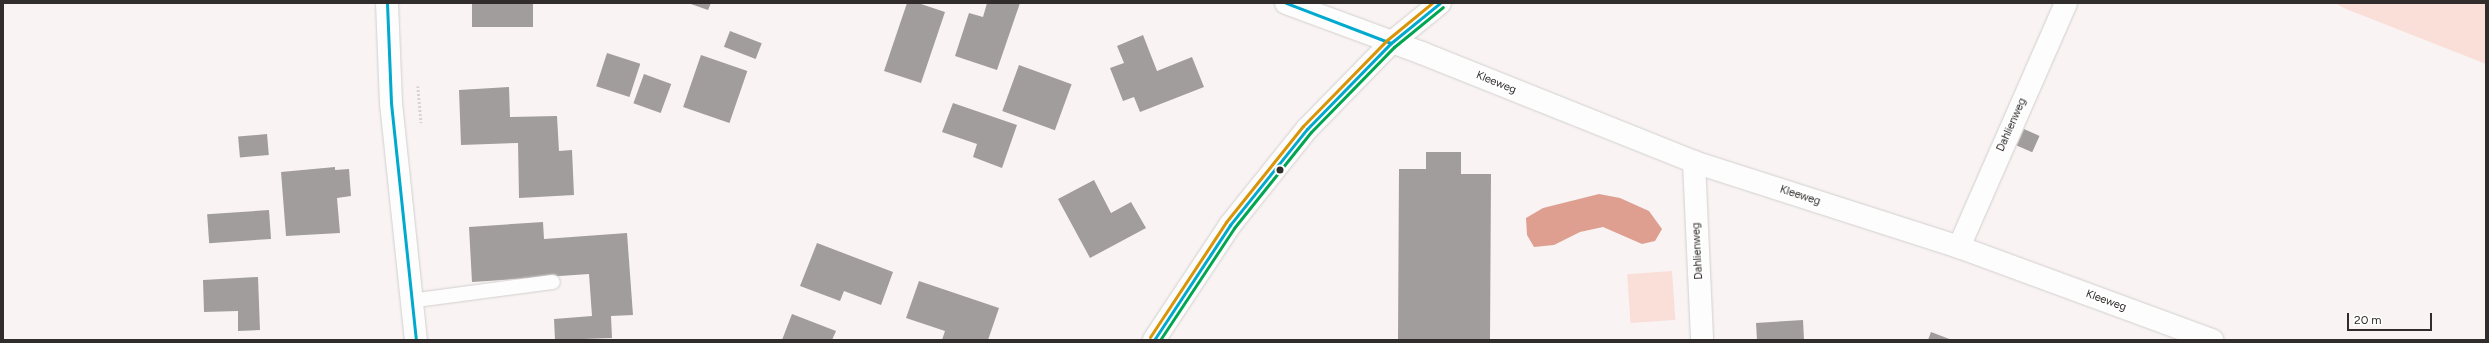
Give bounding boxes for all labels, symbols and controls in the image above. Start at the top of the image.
street label: Kleeweg [1474,69,1518,97]
street label: Dahlienweg [1994,96,2030,154]
unlabelled marker [1275,165,1285,175]
street label: Kleeweg [1778,183,1822,209]
street label: Dahlienweg [1690,222,1706,280]
street label: Kleeweg [2084,288,2128,314]
scale bar [2349,305,2434,331]
text: 20 m [2354,313,2382,327]

